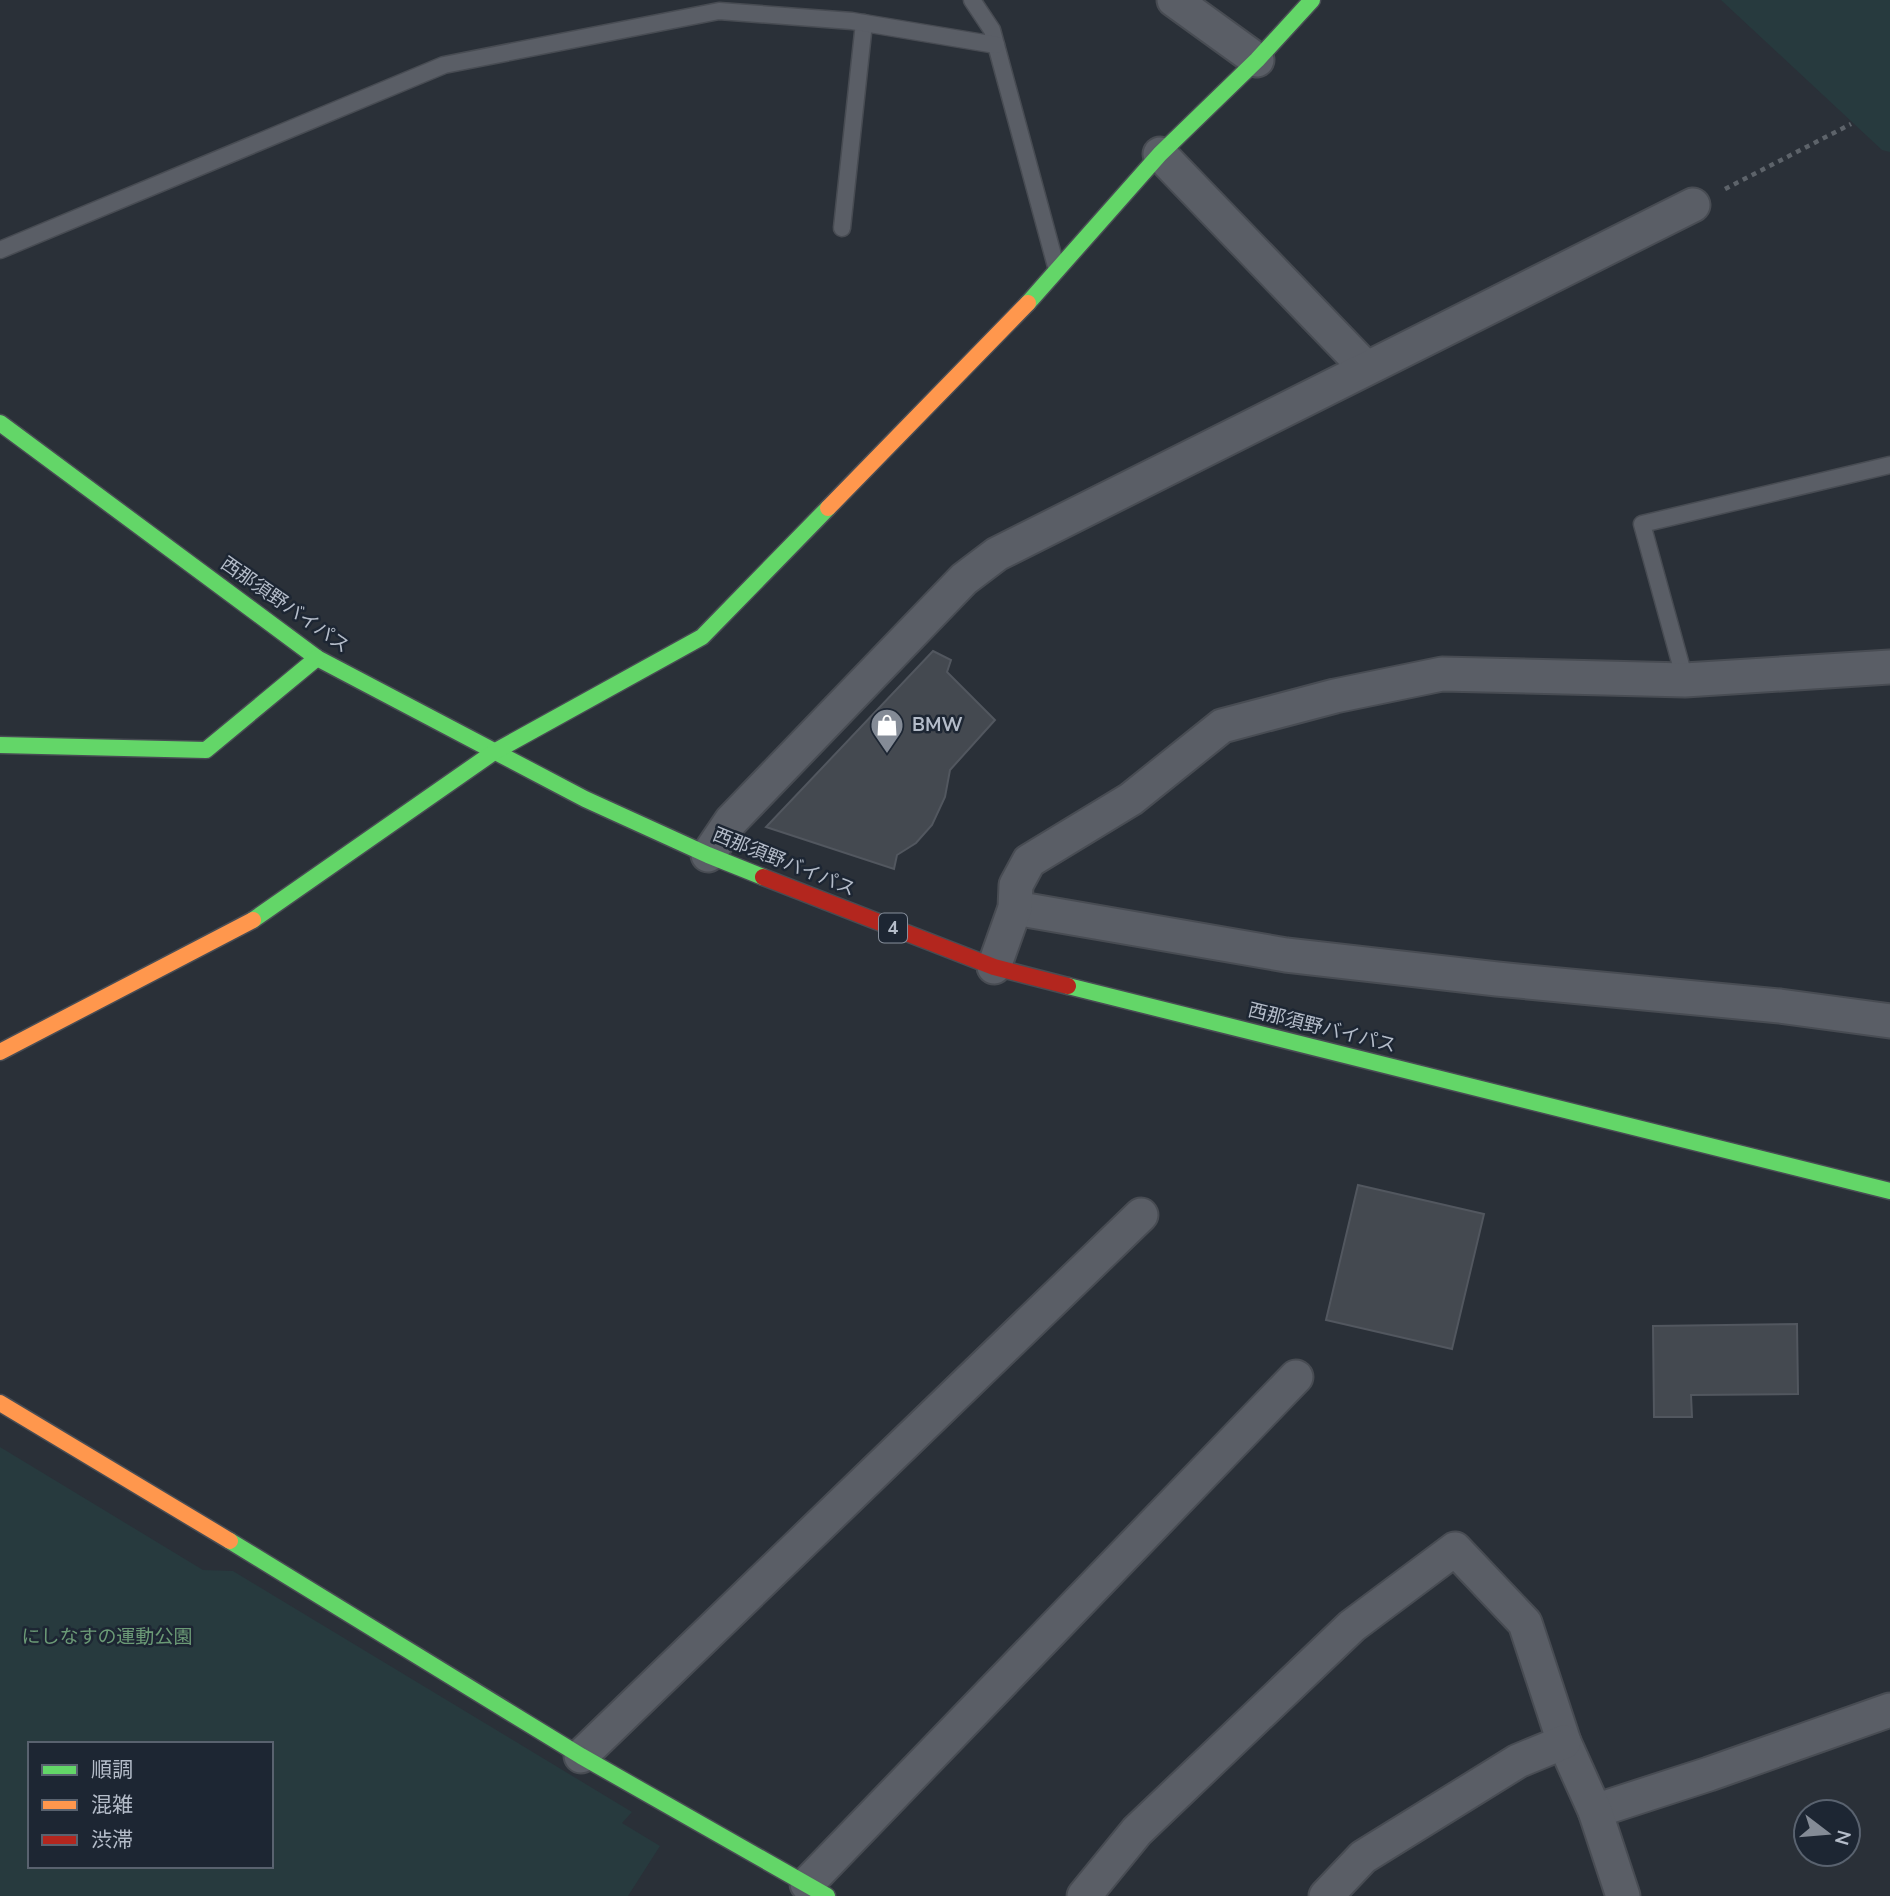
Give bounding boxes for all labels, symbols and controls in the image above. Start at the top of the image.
street label: 西那須野バイパス [215,551,355,659]
shop icon: BMW [868,706,906,755]
place label: BMW [912,712,963,738]
street label: 西那須野バイパス [709,822,859,902]
road number: 4 [879,914,907,943]
street label: 西那須野バイパス [1245,997,1399,1059]
park label: にしなすの運動公園 [21,1624,193,1650]
legend [28,1742,273,1868]
text: 順調 [91,1756,133,1784]
text: 混雑 [91,1791,133,1819]
north arrow [1792,1798,1862,1868]
text: 渋滞 [91,1826,133,1854]
text: N [1828,1827,1857,1848]

